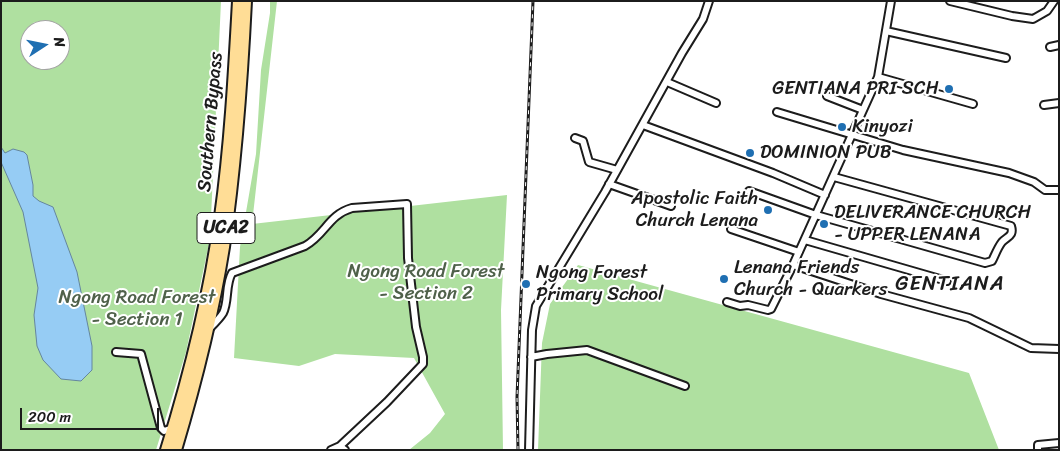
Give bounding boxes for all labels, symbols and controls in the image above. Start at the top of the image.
north arrow [20,20,70,70]
text: N [46,35,72,49]
street label: Southern Bypass [194,51,228,193]
place label: GENTIANA PRI SCH [772,78,939,100]
marker: GENTIANA PRI SCH [943,83,955,95]
place label: Kinyozi [852,116,913,138]
marker: Kinyozi [836,121,848,133]
place label: DOMINION PUB [760,142,892,164]
marker: DOMINION PUB [744,147,756,159]
place label: Apostolic Faith Church Lenana [631,188,758,232]
place label: DELIVERANCE CHURCH - UPPER LENANA [834,202,1031,246]
marker: Apostolic Faith Church Lenana [762,204,774,216]
road number: UCA2 [197,212,255,244]
marker: DELIVERANCE CHURCH - UPPER LENANA [818,218,830,230]
place label: Lenana Friends Church - Quarkers [734,257,888,301]
park label: Ngong Road Forest - Section 2 [348,261,504,305]
place label: Ngong Forest Primary School [536,262,663,306]
district label: GENTIANA [896,272,1004,298]
marker: Lenana Friends Church - Quarkers [718,273,730,285]
marker: Ngong Forest Primary School [520,278,532,290]
park label: Ngong Road Forest - Section 1 [59,287,215,331]
scale bar [22,398,161,430]
text: 200 m [28,404,71,430]

